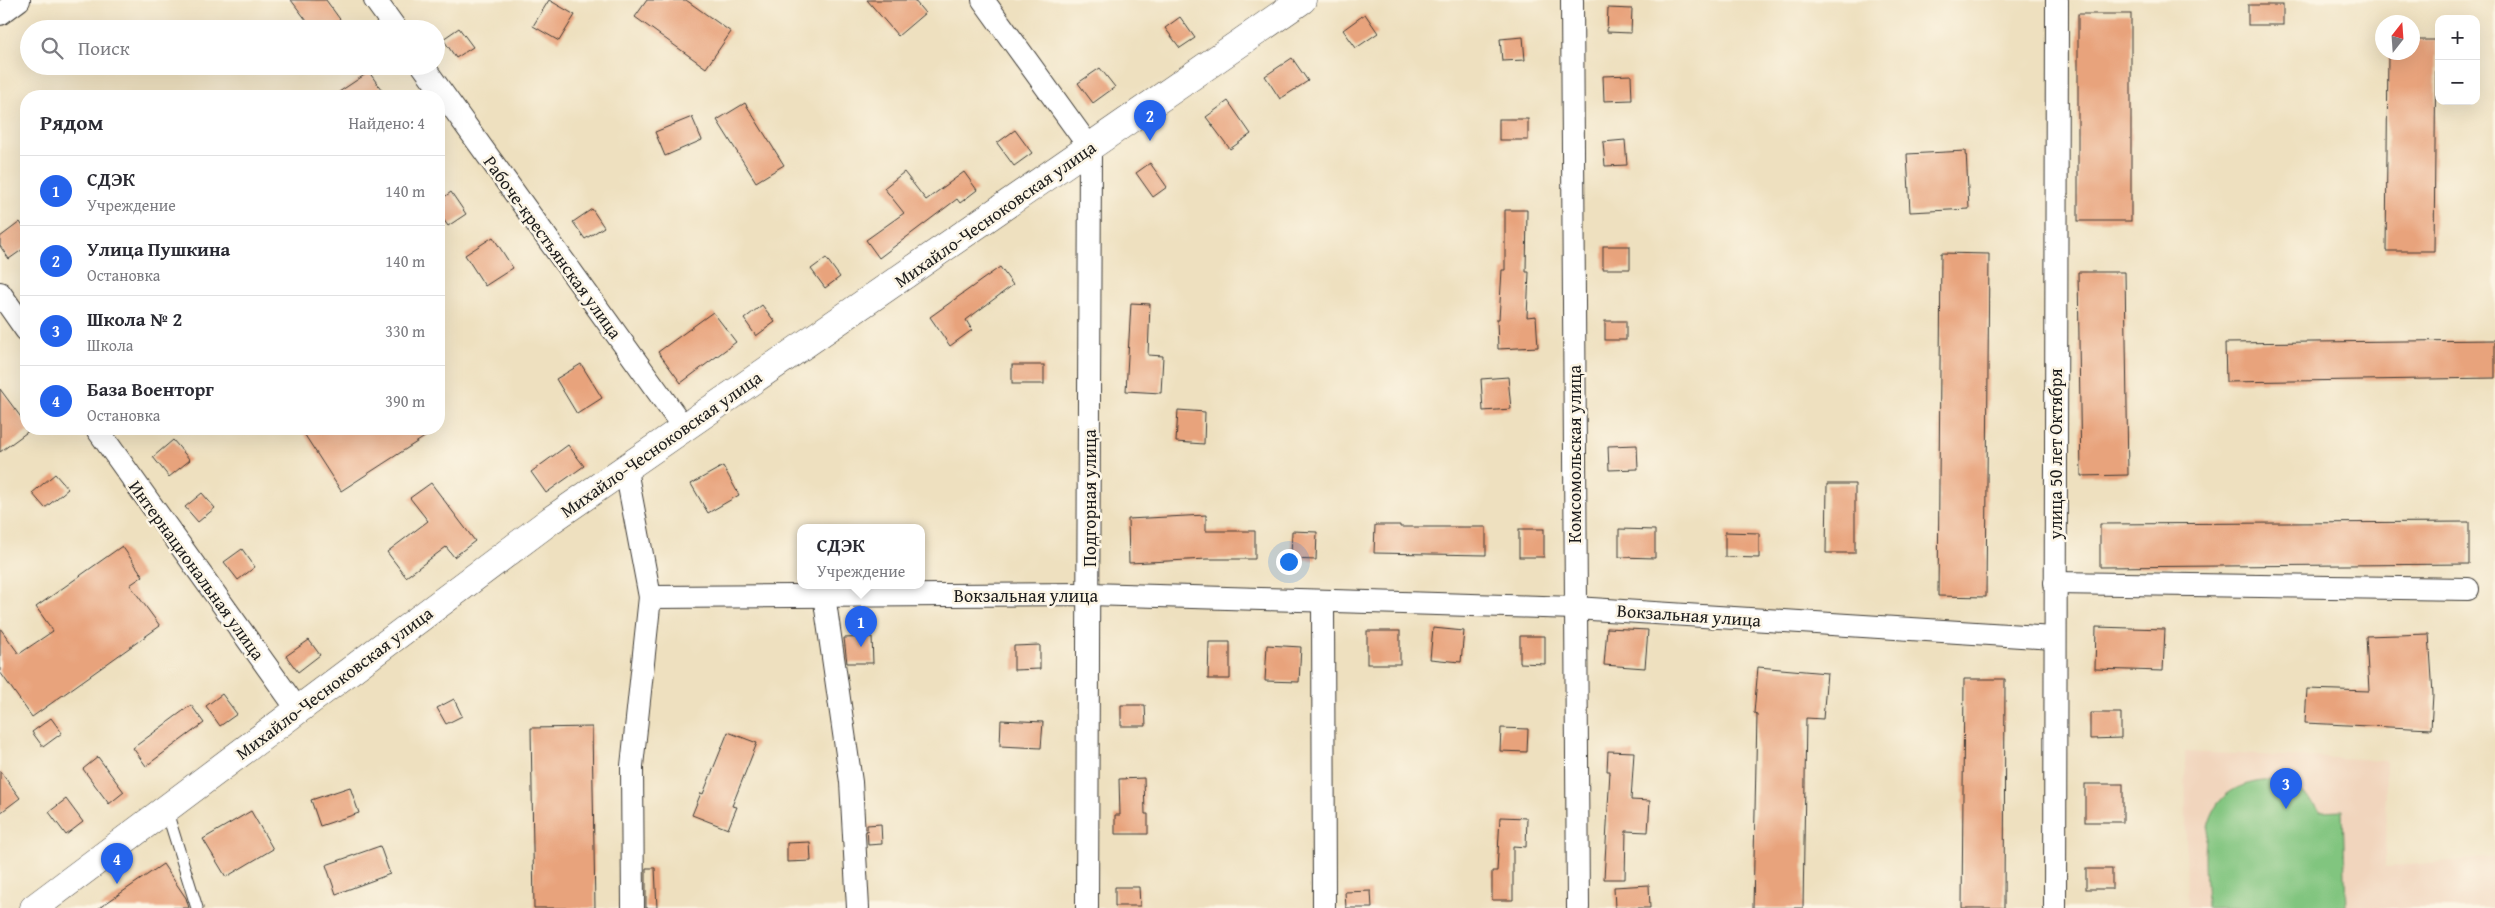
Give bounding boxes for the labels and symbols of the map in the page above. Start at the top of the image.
north arrow [2375,15,2420,60]
pin: 2 [1134,100,1166,141]
street label: Михайло-Чесноковская улица [889,134,1102,294]
street label: Рабоче-крестьянская улица [477,150,629,345]
street label: Михайло-Чесноковская улица [555,364,768,524]
street label: Комсомольская улица [1561,364,1588,543]
street label: улица 50 лет Октября [2042,368,2069,541]
street label: Подгорная улица [1076,429,1103,567]
street label: Интернациональная улица [122,474,272,666]
your location [1276,549,1302,575]
street label: Вокзальная улица [954,582,1099,609]
street label: Вокзальная улица [1616,597,1762,634]
street label: Михайло-Чесноковская улица [230,600,439,766]
pin: 1 [845,606,877,647]
pin: 3 [2270,768,2302,809]
pin: 4 [101,843,133,884]

